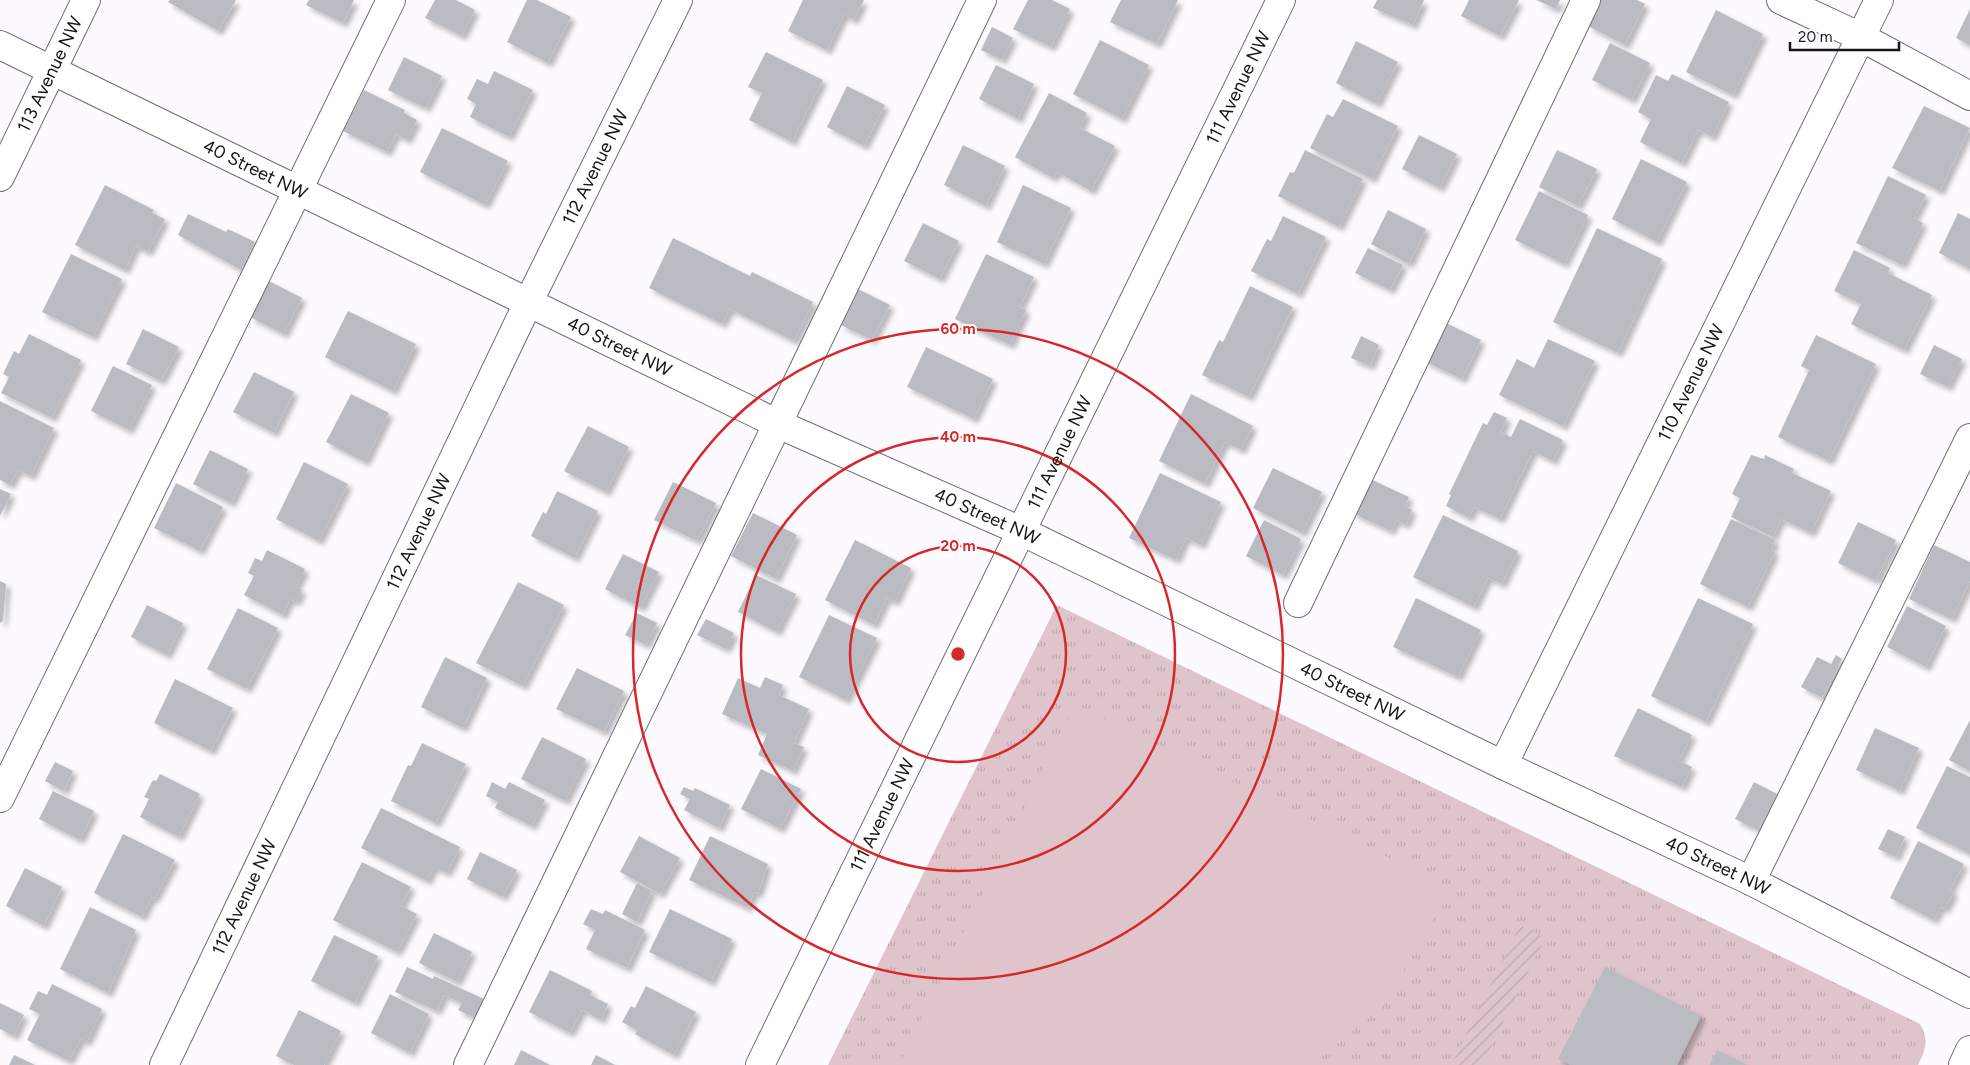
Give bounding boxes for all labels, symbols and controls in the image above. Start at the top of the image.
street label: 113 Avenue NW [12,12,87,136]
scale bar [1790,20,1899,52]
street label: 111 Avenue NW [1201,27,1275,148]
text: 20 m [1798,28,1832,46]
street label: 112 Avenue NW [557,105,633,229]
street label: 40 Street NW [200,135,312,204]
street label: 40 Street NW [564,312,676,382]
text: 60 m [940,320,976,338]
street label: 110 Avenue NW [1653,320,1729,445]
street label: 111 Avenue NW [1023,392,1097,513]
text: 40 m [940,428,976,446]
street label: 112 Avenue NW [382,470,456,593]
street label: 40 Street NW [931,483,1044,550]
text: 20 m [940,537,976,555]
centre of rings [949,645,967,663]
street label: 40 Street NW [1296,657,1409,727]
street label: 111 Avenue NW [845,754,919,876]
street label: 40 Street NW [1662,832,1775,900]
street label: 112 Avenue NW [207,835,282,959]

